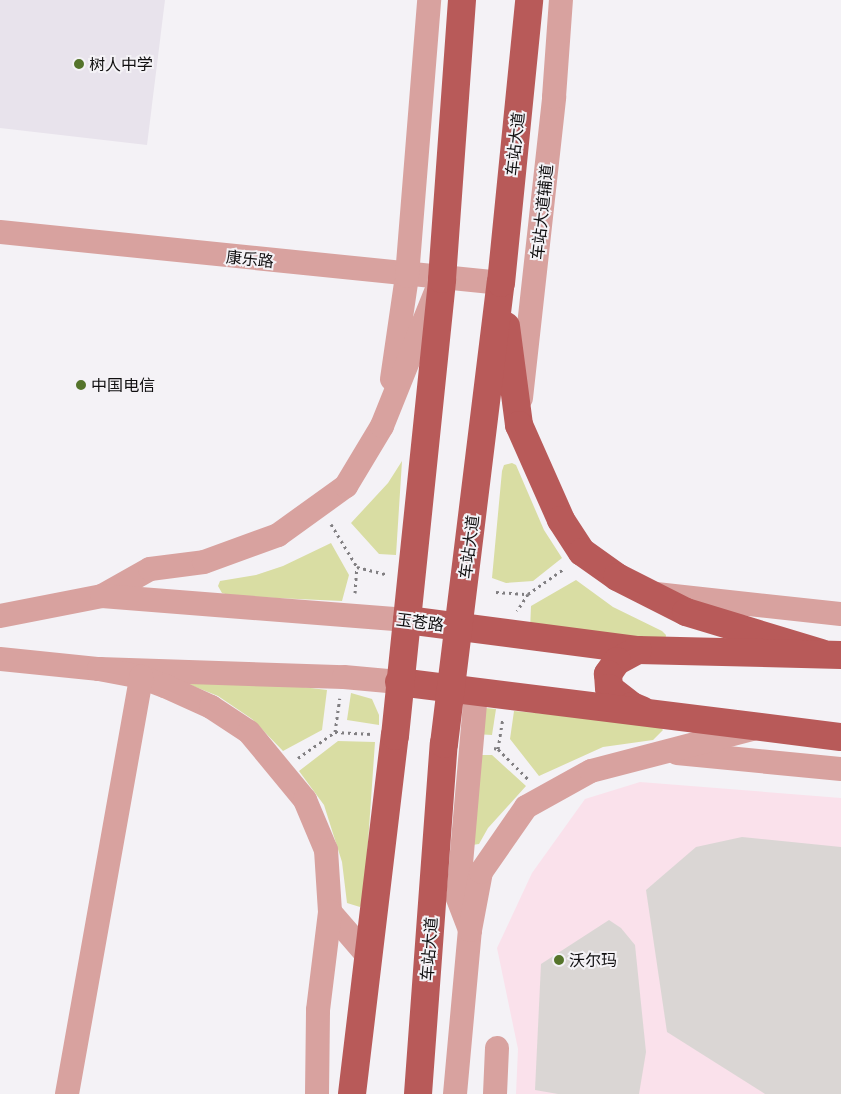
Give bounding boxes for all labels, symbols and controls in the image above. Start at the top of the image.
place label: 树人中学 [89,54,153,74]
marker: 树人中学 [73,58,85,70]
street label: 车站大道 [502,111,528,177]
street label: 车站大道辅道 [527,163,557,261]
street label: 康乐路 [225,247,275,271]
place label: 中国电信 [91,375,155,395]
marker: 中国电信 [75,379,87,391]
street label: 车站大道 [456,514,482,580]
street label: 玉苍路 [395,610,445,634]
street label: 车站大道 [417,916,441,982]
place label: 沃尔玛 [569,950,617,970]
marker: 沃尔玛 [553,954,565,966]

